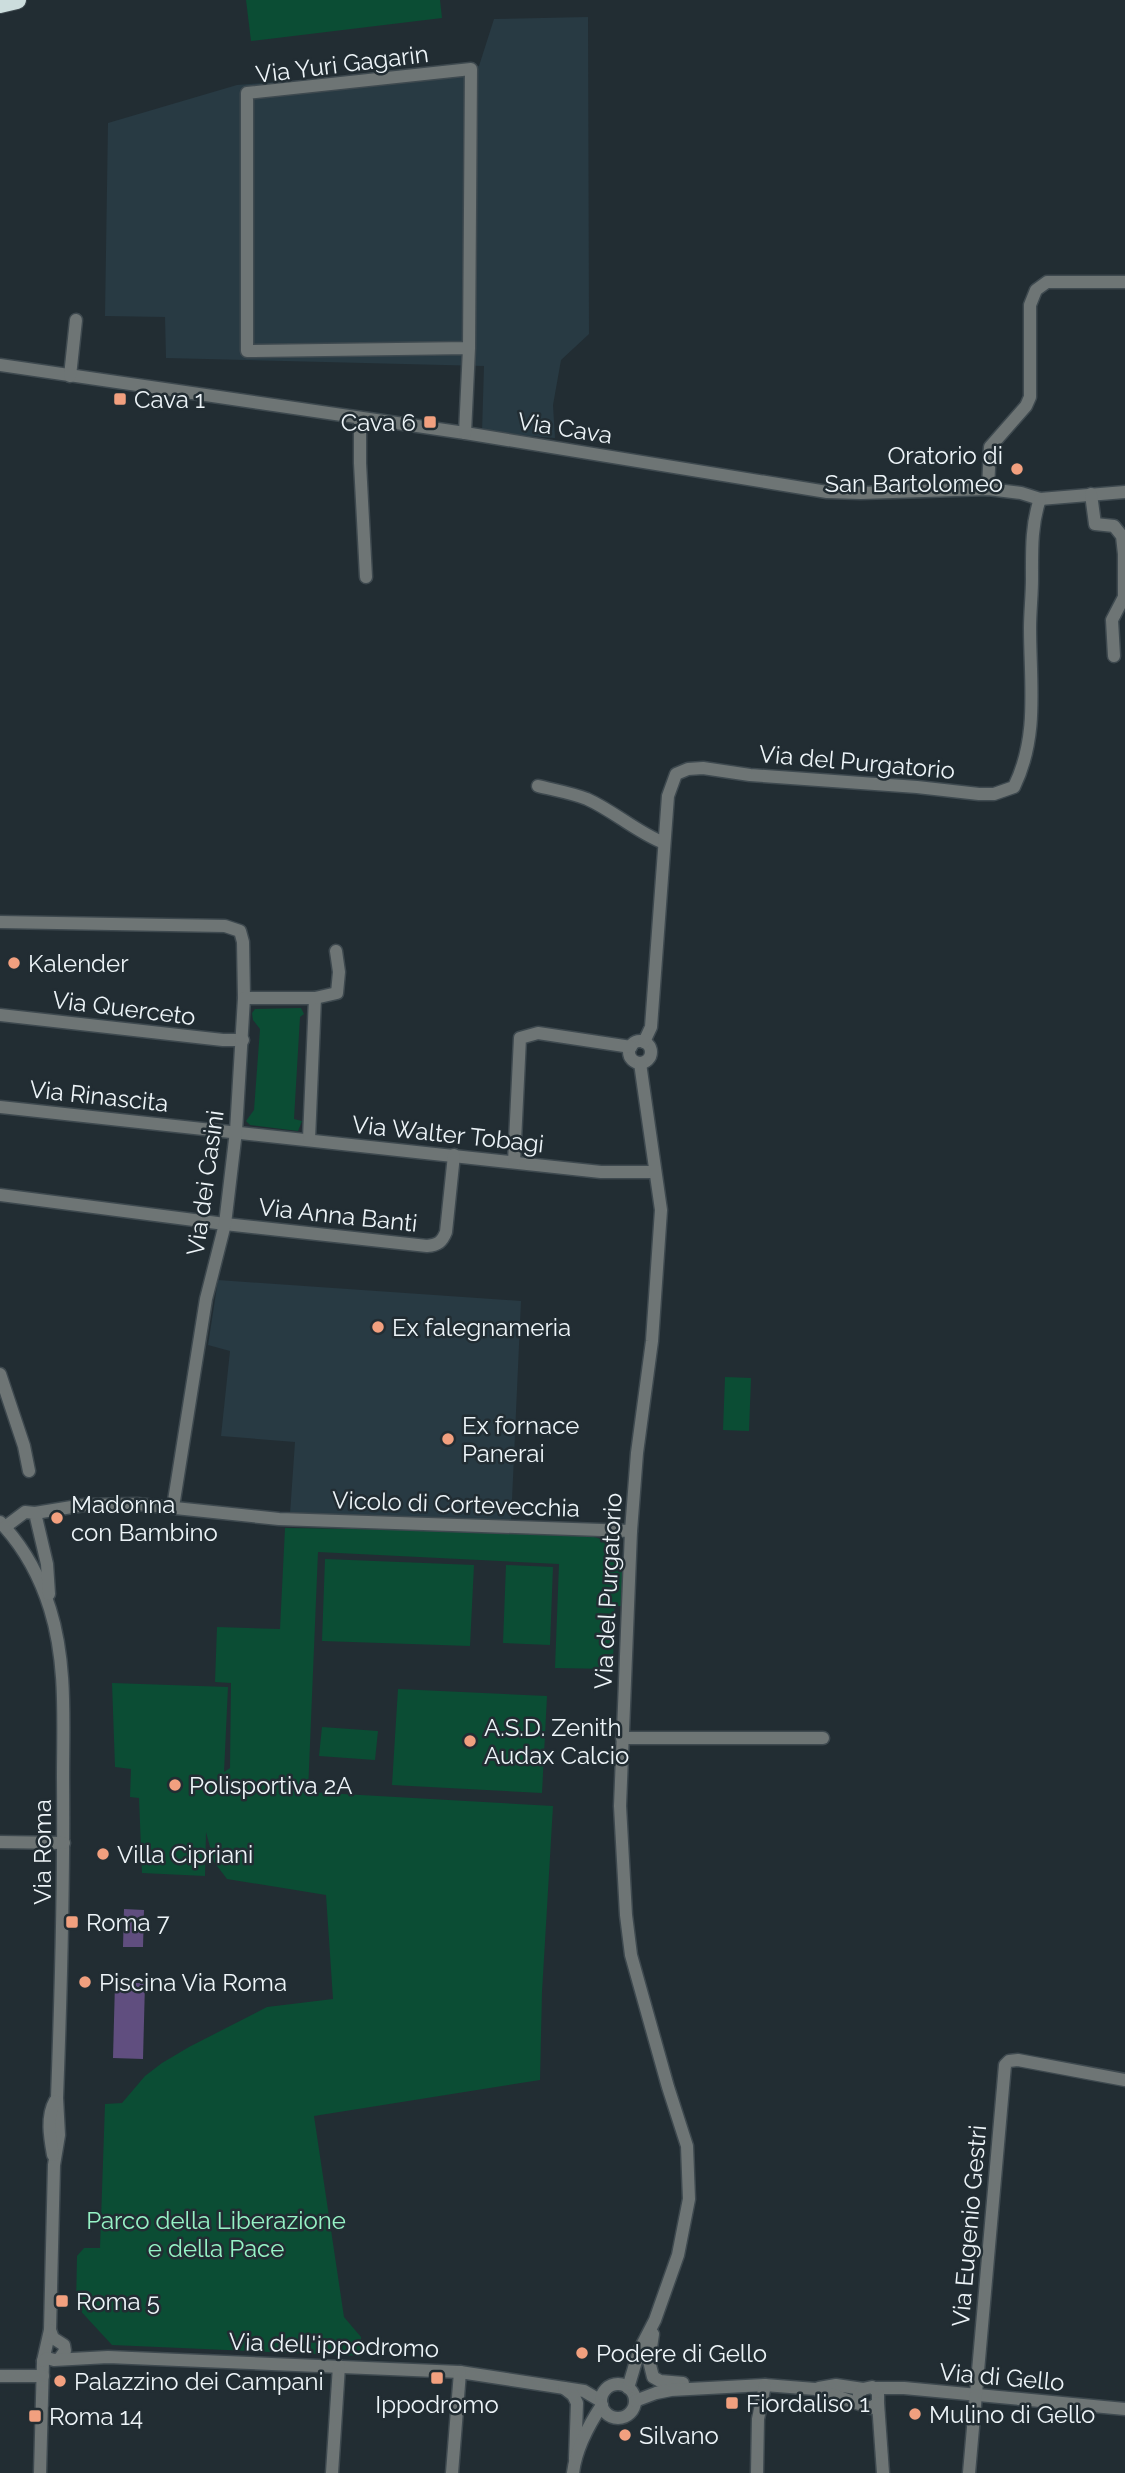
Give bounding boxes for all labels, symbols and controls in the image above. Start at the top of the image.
street label: Via Yuri Gagarin [254,39,430,89]
place label: Cava 1 [134,385,205,414]
marker: Cava 1 [112,391,128,407]
street label: Via Cava [516,406,614,450]
place label: Cava 6 [341,408,416,437]
marker: Cava 6 [422,414,438,430]
place label: Oratorio di San Bartolomeo [824,441,1003,498]
marker: Oratorio di San Bartolomeo [1009,461,1025,477]
street label: Via del Purgatorio [758,739,956,785]
place label: Kalender [28,949,129,978]
marker: Kalender [6,955,22,971]
street label: Via Querceto [51,985,197,1031]
street label: Via Rinascita [28,1074,170,1118]
street label: Via dei Casini [180,1108,230,1258]
street label: Via Walter Tobagi [351,1110,545,1158]
street label: Via Anna Banti [257,1192,419,1238]
place label: Ex falegnameria [392,1313,571,1342]
marker: Ex falegnameria [370,1319,386,1335]
place label: Ex fornace Panerai [462,1411,579,1468]
marker: Ex fornace Panerai [440,1431,456,1447]
street label: Vicolo di Cortevecchia [332,1485,580,1523]
place label: Madonna con Bambino [71,1490,218,1547]
street label: Via del Purgatorio [588,1492,628,1690]
marker: Madonna con Bambino [49,1510,65,1526]
place label: A.S.D. Zenith Audax Calcio [484,1713,629,1770]
marker: A.S.D. Zenith Audax Calcio [462,1733,478,1749]
place label: Polisportiva 2A [189,1771,353,1800]
marker: Polisportiva 2A [167,1777,183,1793]
street label: Via Roma [28,1799,57,1905]
place label: Villa Cipriani [117,1840,253,1869]
marker: Villa Cipriani [95,1846,111,1862]
place label: Roma 7 [86,1908,170,1937]
marker: Roma 7 [64,1914,80,1930]
place label: Piscina Via Roma [99,1968,287,1997]
marker: Piscina Via Roma [77,1974,93,1990]
street label: Via Eugenio Gestri [946,2124,992,2328]
park label: Parco della Liberazione e della Pace [86,2206,346,2263]
place label: Roma 5 [76,2287,160,2316]
marker: Roma 5 [54,2293,70,2309]
street label: Via dell'ippodromo [228,2327,440,2363]
place label: Podere di Gello [596,2339,767,2368]
marker: Podere di Gello [574,2345,590,2361]
street label: Via di Gello [938,2357,1066,2397]
place label: Palazzino dei Campani [74,2367,324,2396]
marker: Ippodromo [429,2370,445,2386]
marker: Palazzino dei Campani [52,2373,68,2389]
place label: Fiordaliso 1 [746,2389,870,2418]
place label: Ippodromo [375,2390,499,2419]
marker: Fiordaliso 1 [724,2395,740,2411]
place label: Mulino di Gello [929,2400,1095,2429]
place label: Roma 14 [49,2402,143,2431]
marker: Mulino di Gello [907,2406,923,2422]
marker: Roma 14 [27,2408,43,2424]
place label: Silvano [639,2421,719,2450]
marker: Silvano [617,2427,633,2443]

